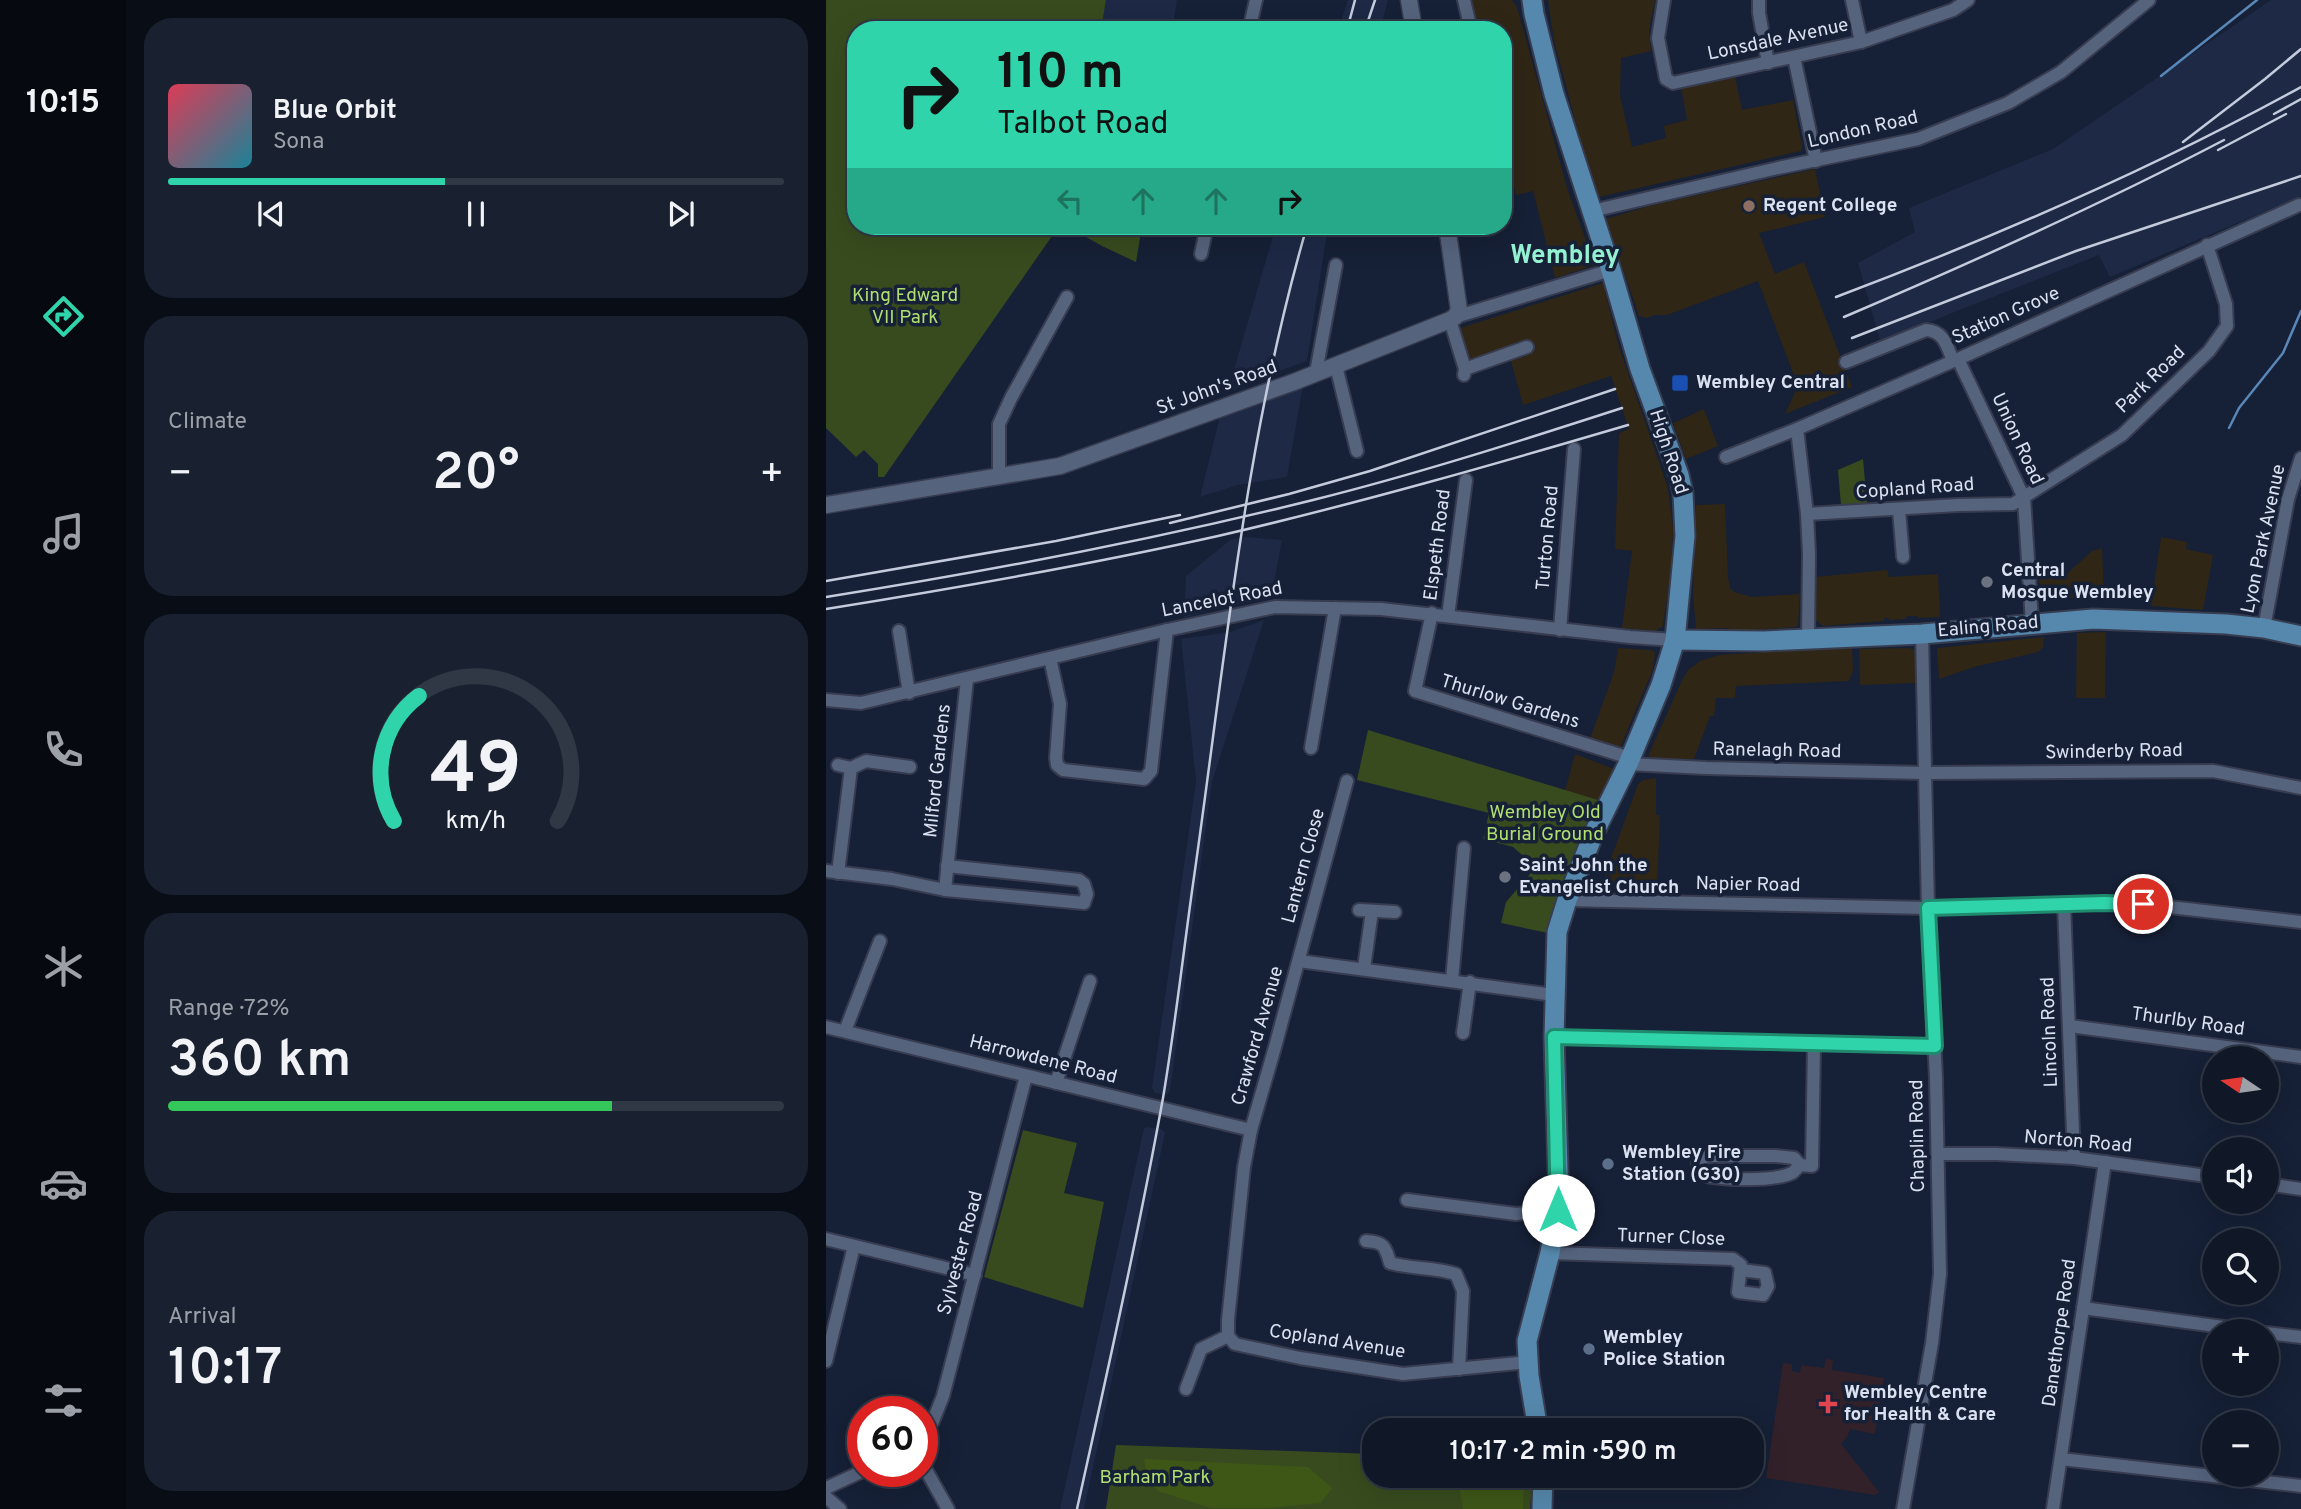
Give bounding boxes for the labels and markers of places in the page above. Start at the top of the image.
place label: Regent College [1763,194,1897,218]
marker: Regent College [1741,198,1757,214]
place label: Wembley Central [1696,371,1845,395]
marker: Wembley Central [1670,373,1690,393]
place label: Central Mosque Wembley [2001,559,2154,605]
marker: Central Mosque Wembley [1979,574,1995,590]
place label: Saint John the Evangelist Church [1519,854,1679,900]
marker: Saint John the Evangelist Church [1497,869,1513,885]
pin [2113,874,2173,934]
place label: Wembley Fire Station (G30) [1622,1141,1741,1187]
marker: Wembley Fire Station (G30) [1600,1156,1616,1172]
place label: Wembley Police Station [1603,1326,1726,1372]
marker: Wembley Police Station [1581,1341,1597,1357]
place label: Wembley Centre for Health & Care [1844,1381,1996,1427]
marker: Wembley Centre for Health & Care [1818,1394,1838,1414]

